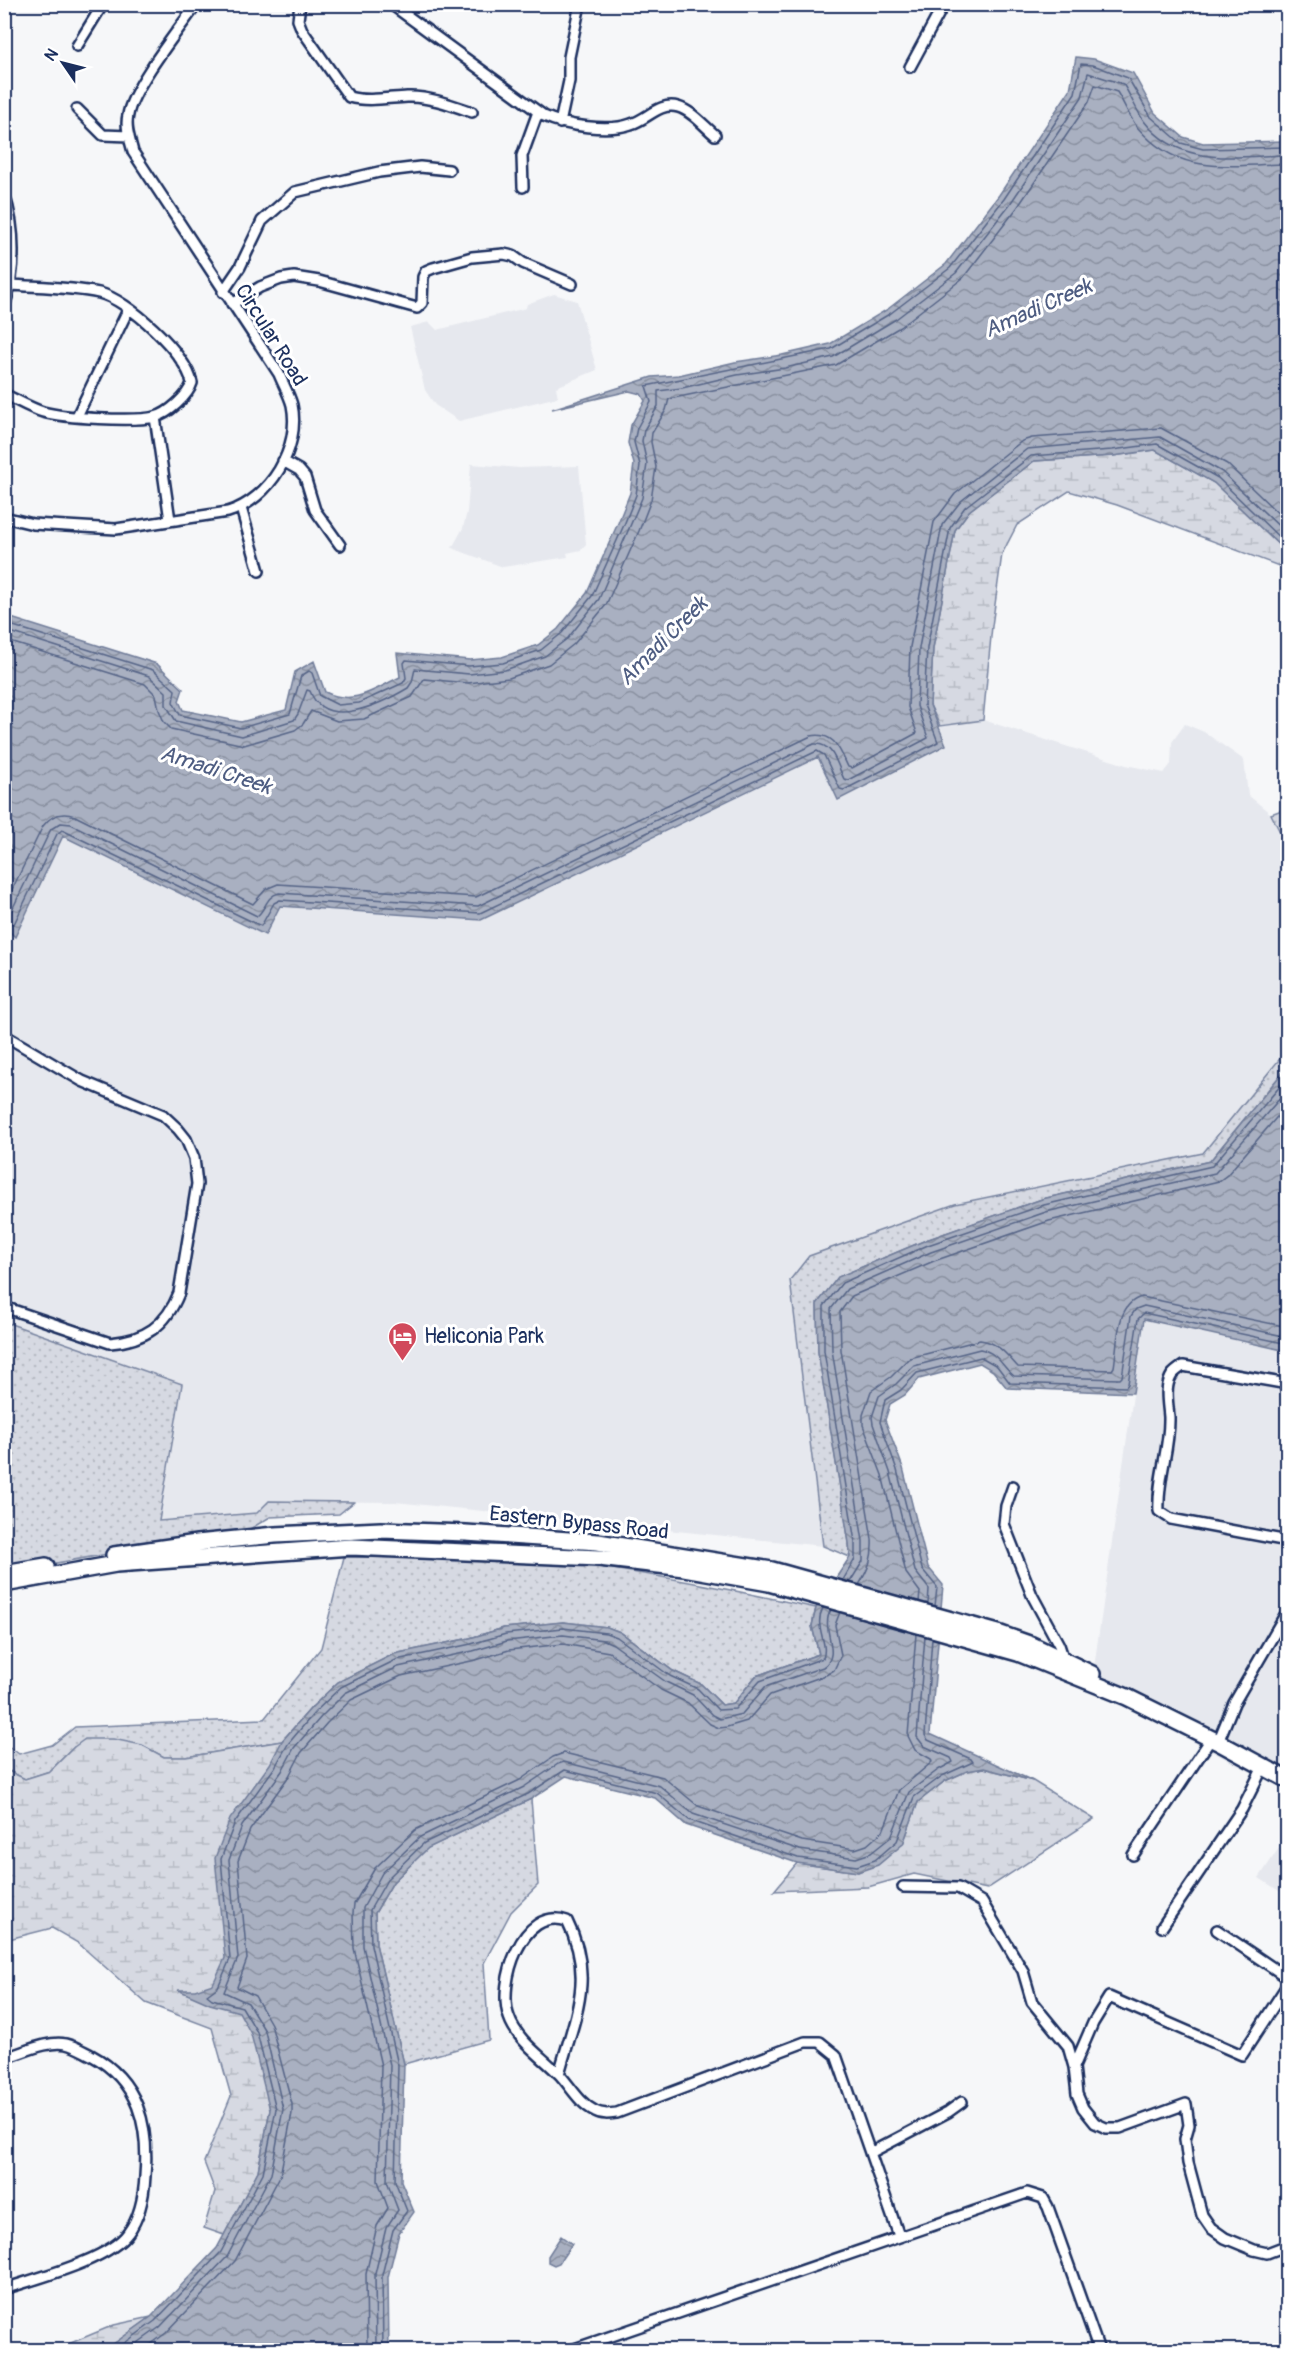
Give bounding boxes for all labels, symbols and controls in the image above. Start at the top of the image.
north arrow [33,33,93,93]
text: N [40,45,63,65]
water label: Amadi Creek [980,271,1098,344]
street label: Circular Road [229,279,313,391]
water label: Amadi Creek [612,589,715,692]
water label: Amadi Creek [157,739,277,802]
hotel icon: Heliconia Park [387,1320,419,1362]
place label: Heliconia Park [424,1323,544,1350]
street label: Eastern Bypass Road [488,1500,670,1546]

